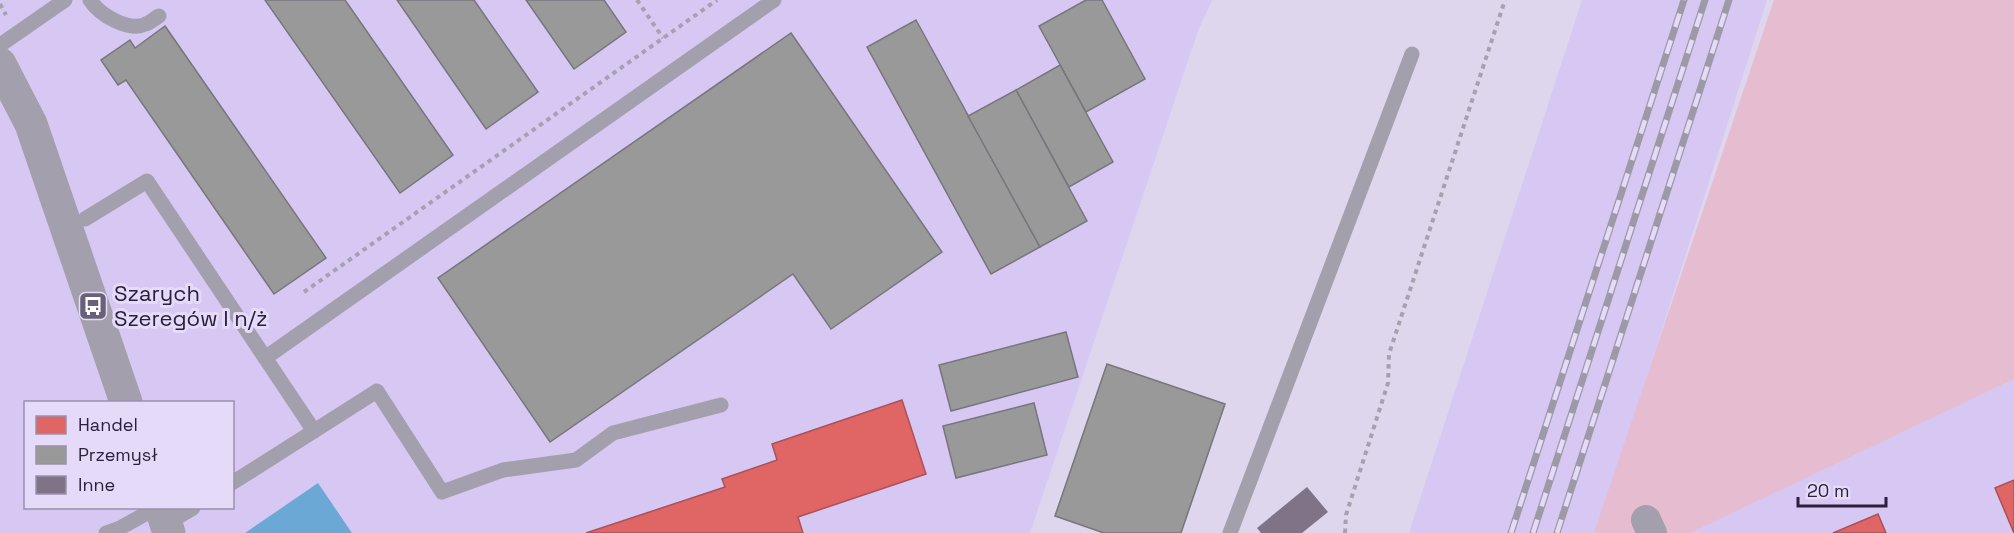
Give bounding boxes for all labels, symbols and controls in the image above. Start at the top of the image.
place label: Szarych Szeregów I n/ż [114,279,267,332]
bus stop icon: Szarych Szeregów I n/ż [77,290,109,322]
legend [24,401,234,509]
text: Handel [78,413,138,436]
text: Przemysł [78,443,158,466]
scale bar [1798,470,1886,508]
text: Inne [78,473,115,496]
text: 20 m [1807,479,1850,502]

